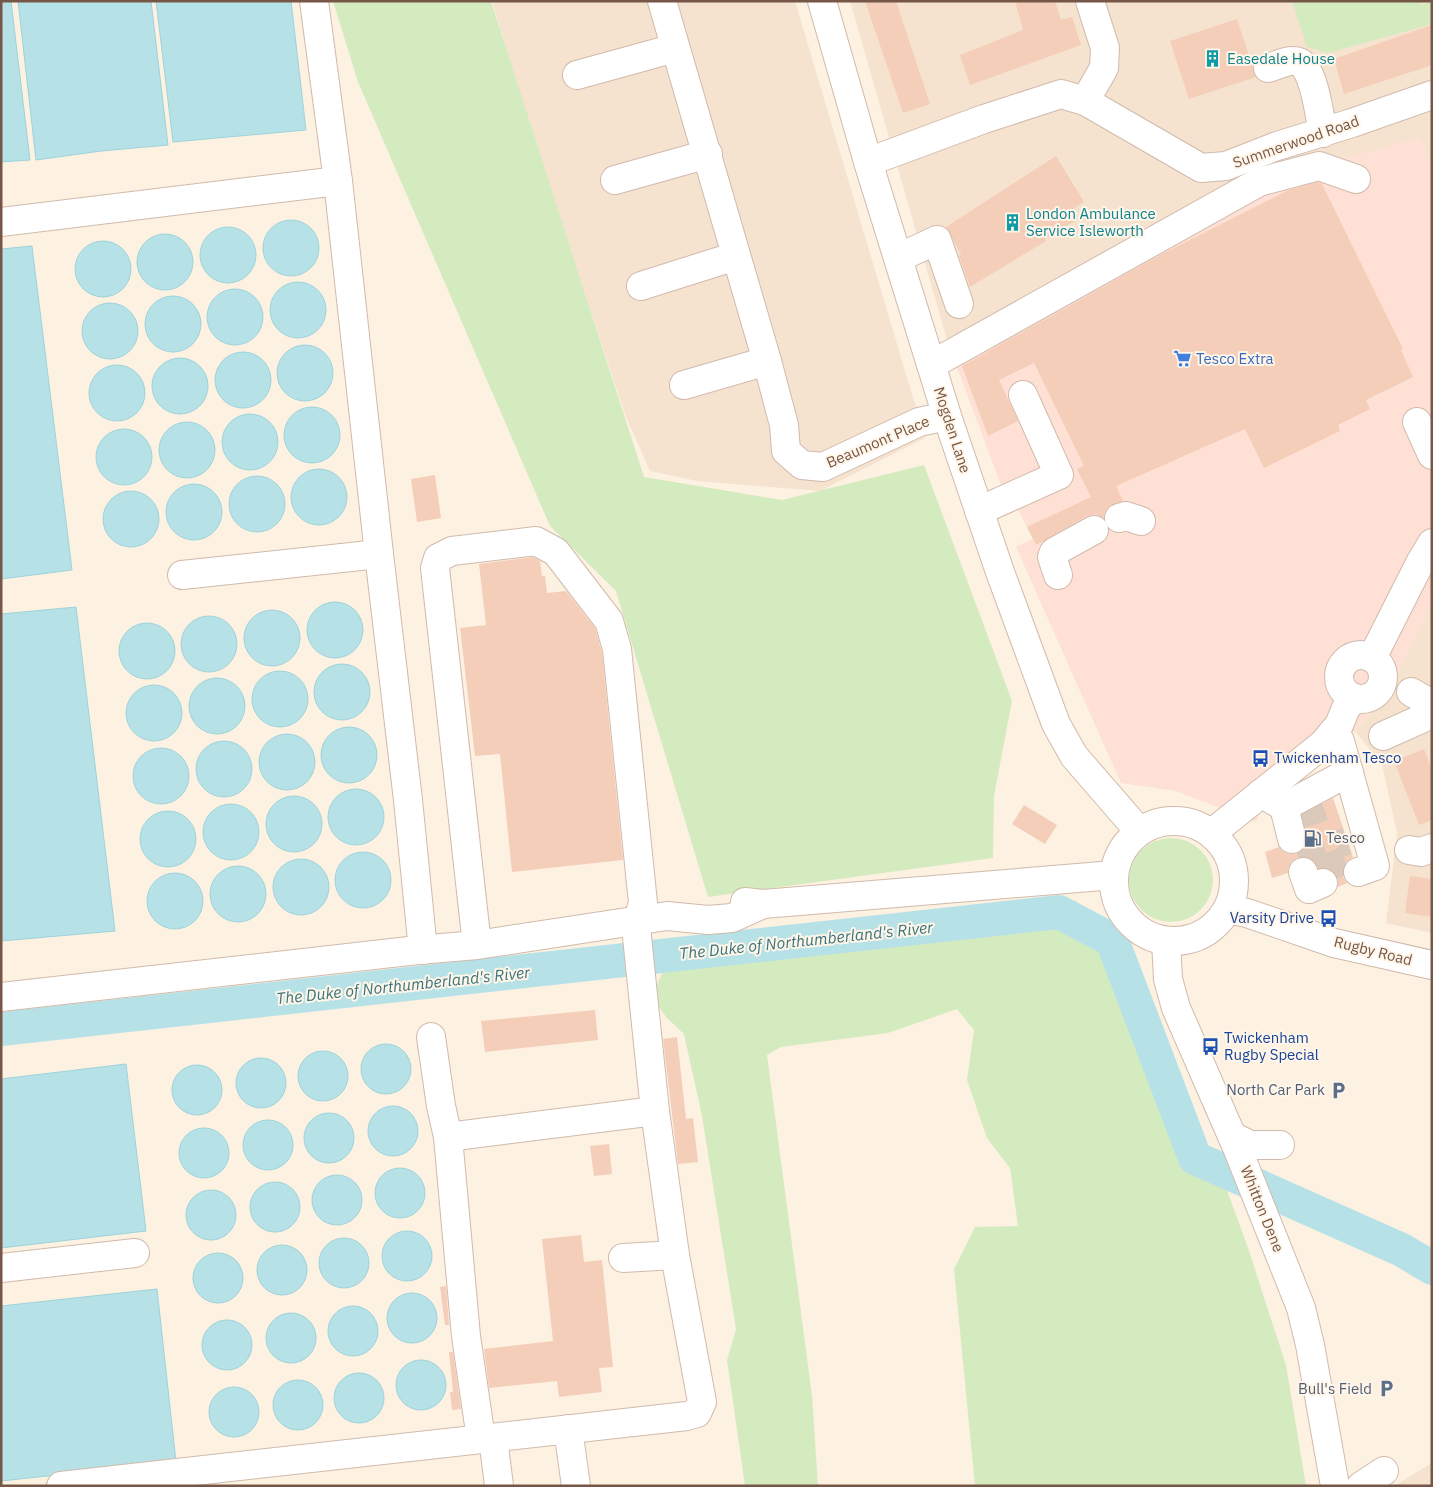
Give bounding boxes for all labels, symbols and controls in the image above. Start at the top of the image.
building icon: Easedale House [1203,49,1223,69]
place label: Easedale House [1227,49,1335,68]
street label: Summerwood Road [1230,111,1361,172]
place label: London Ambulance Service Isleworth [1026,204,1156,240]
building icon: London Ambulance Service Isleworth [1002,213,1022,233]
supermarket icon: Tesco Extra [1172,349,1192,369]
place label: Tesco Extra [1196,349,1274,368]
street label: Mogden Lane [930,384,975,475]
street label: Beaumont Place [823,411,932,472]
bus stop icon: Twickenham Tesco [1250,748,1270,768]
place label: Twickenham Tesco [1274,748,1401,767]
fuel station icon: Tesco [1302,828,1322,848]
place label: Tesco [1326,828,1365,847]
place label: Varsity Drive [1230,908,1314,927]
bus stop icon: Varsity Drive [1318,908,1338,928]
water label: The Duke of Northumberland's River [678,917,935,963]
street label: Rugby Road [1332,932,1414,969]
water label: The Duke of Northumberland's River [275,962,532,1008]
place label: Twickenham Rugby Special [1224,1028,1319,1064]
bus stop icon: Twickenham Rugby Special [1200,1037,1220,1057]
place label: North Car Park [1226,1080,1325,1099]
parking icon: North Car Park [1329,1080,1349,1100]
street label: Whitton Dene [1237,1163,1288,1255]
place label: Bull's Field [1298,1379,1372,1398]
parking icon: Bull's Field [1376,1379,1396,1399]

